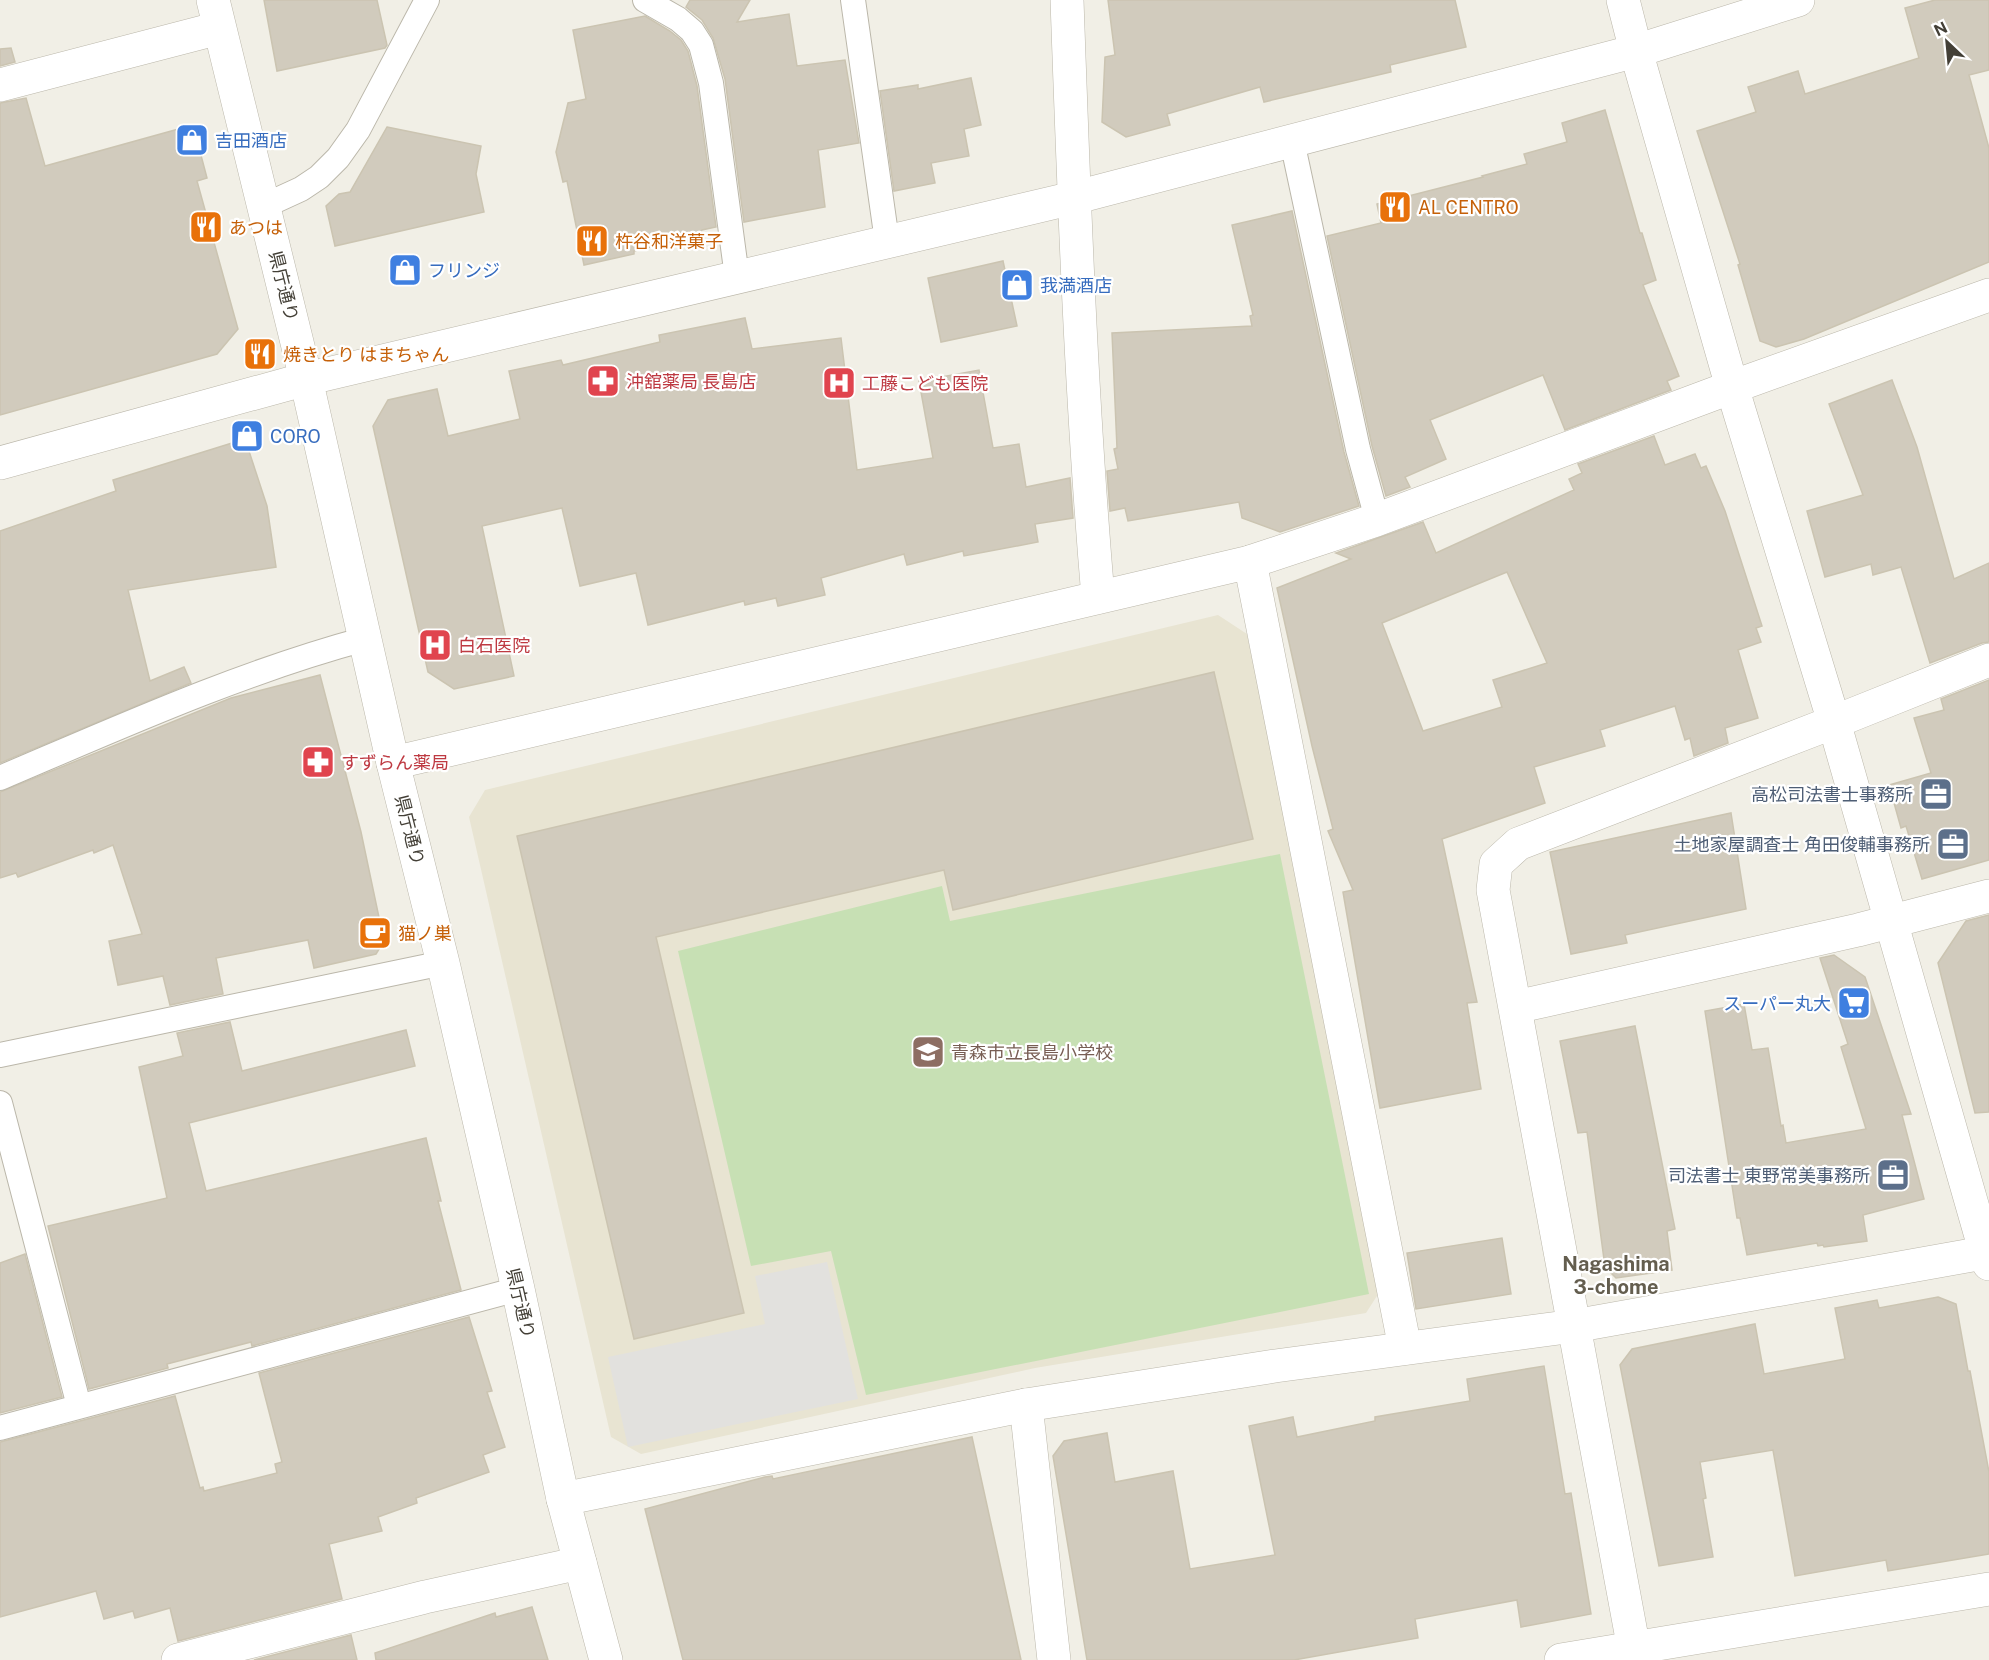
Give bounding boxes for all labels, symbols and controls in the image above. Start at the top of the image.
north arrow [1917,12,1977,72]
text: N [1931,18,1950,40]
shop icon: 吉田酒店 [174,122,210,158]
place label: 吉田酒店 [215,130,287,151]
restaurant icon: AL CENTRO [1377,189,1413,225]
place label: AL CENTRO [1418,197,1519,218]
restaurant icon: あつは [188,209,224,245]
place label: あつは [229,217,283,238]
restaurant icon: 杵谷和洋菓子 [574,223,610,259]
place label: 杵谷和洋菓子 [615,231,723,252]
street label: 県庁通り [265,249,303,323]
shop icon: フリンジ [387,252,423,288]
place label: フリンジ [428,260,500,281]
shop icon: 我満酒店 [999,267,1035,303]
place label: 我満酒店 [1040,275,1112,296]
restaurant icon: 焼きとり はまちゃん [242,336,278,372]
place label: 焼きとり はまちゃん [283,344,449,365]
pharmacy icon: 沖舘薬局 長島店 [585,363,621,399]
hospital icon: 工藤こども医院 [821,365,857,401]
place label: 沖舘薬局 長島店 [626,371,756,392]
place label: 工藤こども医院 [862,373,988,394]
shop icon: CORO [229,418,265,454]
place label: CORO [270,426,321,447]
hospital icon: 白石医院 [417,627,453,663]
place label: 白石医院 [458,635,530,656]
pharmacy icon: すずらん薬局 [300,744,336,780]
place label: すずらん薬局 [341,752,449,773]
office icon: 高松司法書士事務所 [1918,776,1954,812]
place label: 高松司法書士事務所 [1751,784,1913,805]
street label: 県庁通り [391,793,429,867]
office icon: 土地家屋調査士 角田俊輔事務所 [1935,826,1971,862]
place label: 土地家屋調査士 角田俊輔事務所 [1674,834,1930,855]
cafe icon: 猫ノ巣 [357,915,393,951]
place label: 猫ノ巣 [398,923,452,944]
supermarket icon: スーパー丸大 [1836,985,1872,1021]
place label: スーパー丸大 [1723,993,1831,1014]
school or university icon: 青森市立長島小学校 [910,1034,946,1070]
place label: 青森市立長島小学校 [951,1042,1113,1063]
office icon: 司法書士 東野常美事務所 [1875,1157,1911,1193]
place label: 司法書士 東野常美事務所 [1668,1165,1870,1186]
district label: Nagashima 3-chome [1562,1252,1670,1299]
street label: 県庁通り [503,1266,539,1340]

